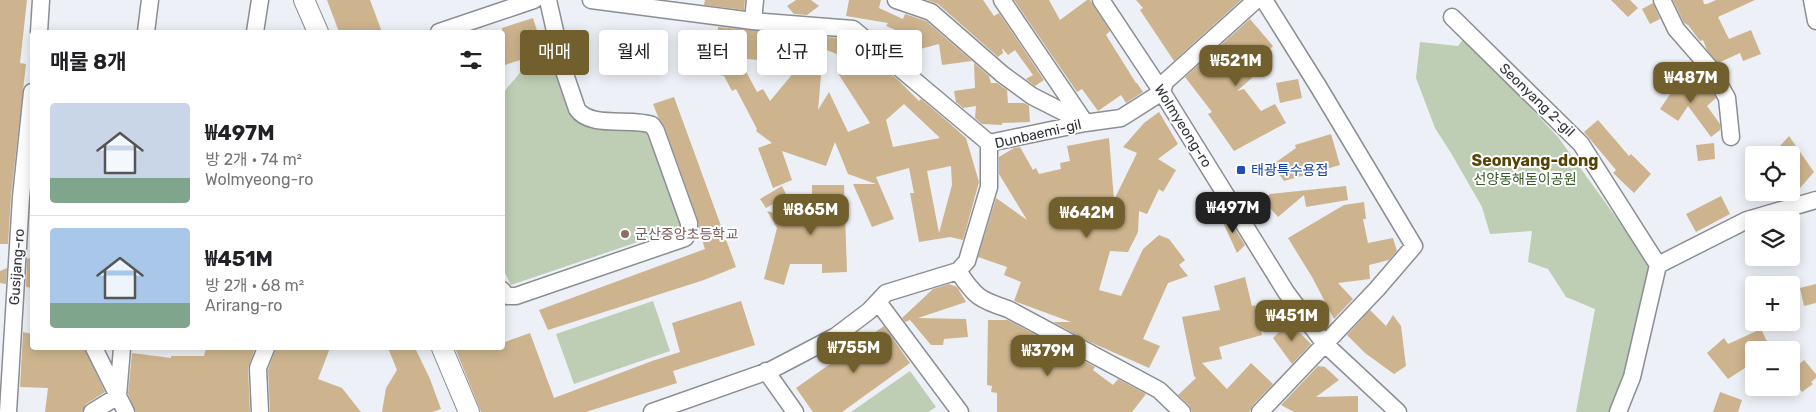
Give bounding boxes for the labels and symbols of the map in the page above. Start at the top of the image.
pin: ₩521M [1201,44,1271,87]
street label: Seonyang 2-gil [1496,60,1578,140]
pin: ₩487M [1656,62,1726,104]
street label: Wolmyeong-ro [1151,81,1215,171]
street label: Dunbaemi-gil [993,116,1083,152]
district label: Seonyang-dong [1472,151,1598,170]
place label: 태광특수용접 [1251,162,1328,179]
marker: 태광특수용접 [1235,164,1247,176]
park label: 선양동해돋이공원 [1473,171,1577,188]
pin: ₩497M [1198,192,1268,234]
pin: ₩865M [776,194,846,236]
pin: ₩642M [1052,196,1122,239]
place label: 군산중앙초등학교 [635,226,738,243]
street label: Gusijang-ro [6,228,28,306]
marker: 군산중앙초등학교 [619,228,631,240]
pin: ₩451M [1257,300,1327,342]
pin: ₩755M [819,332,889,374]
pin: ₩379M [1013,334,1083,377]

